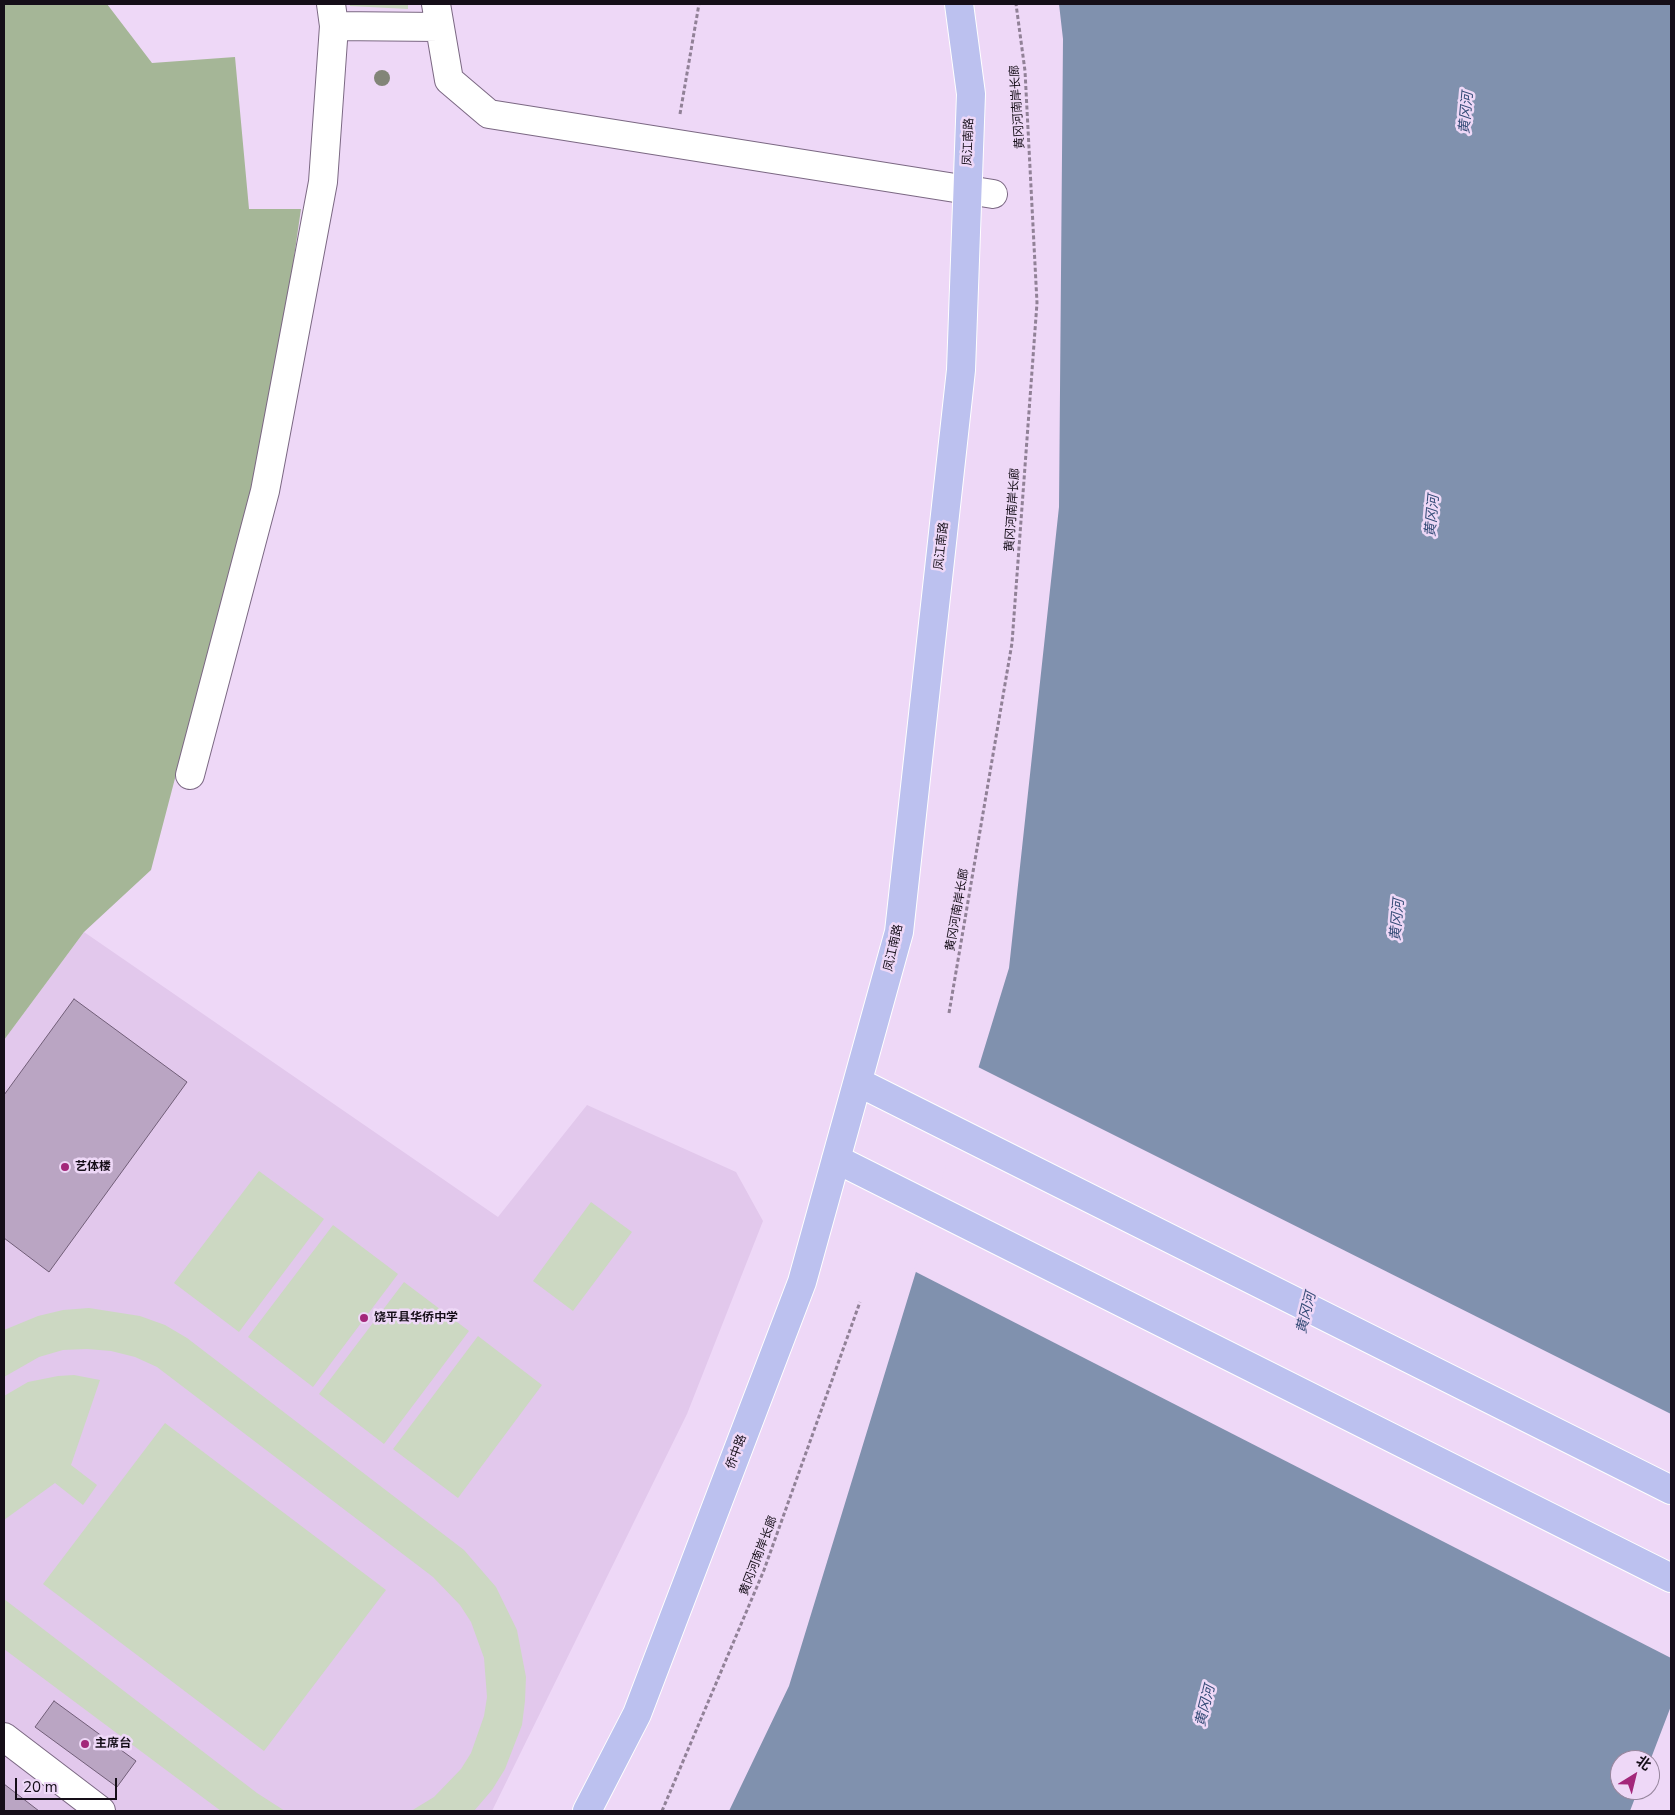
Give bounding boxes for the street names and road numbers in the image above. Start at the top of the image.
street label: 黄冈河南岸长廊 [1008,65,1028,149]
street label: 凤江南路 [961,118,977,166]
street label: 黄冈河南岸长廊 [1003,468,1023,552]
street label: 凤江南路 [932,521,952,571]
street label: 黄冈河南岸长廊 [944,867,972,953]
street label: 凤江南路 [882,923,906,973]
street label: 侨中路 [724,1433,750,1471]
street label: 黄冈河南岸长廊 [737,1514,781,1598]

